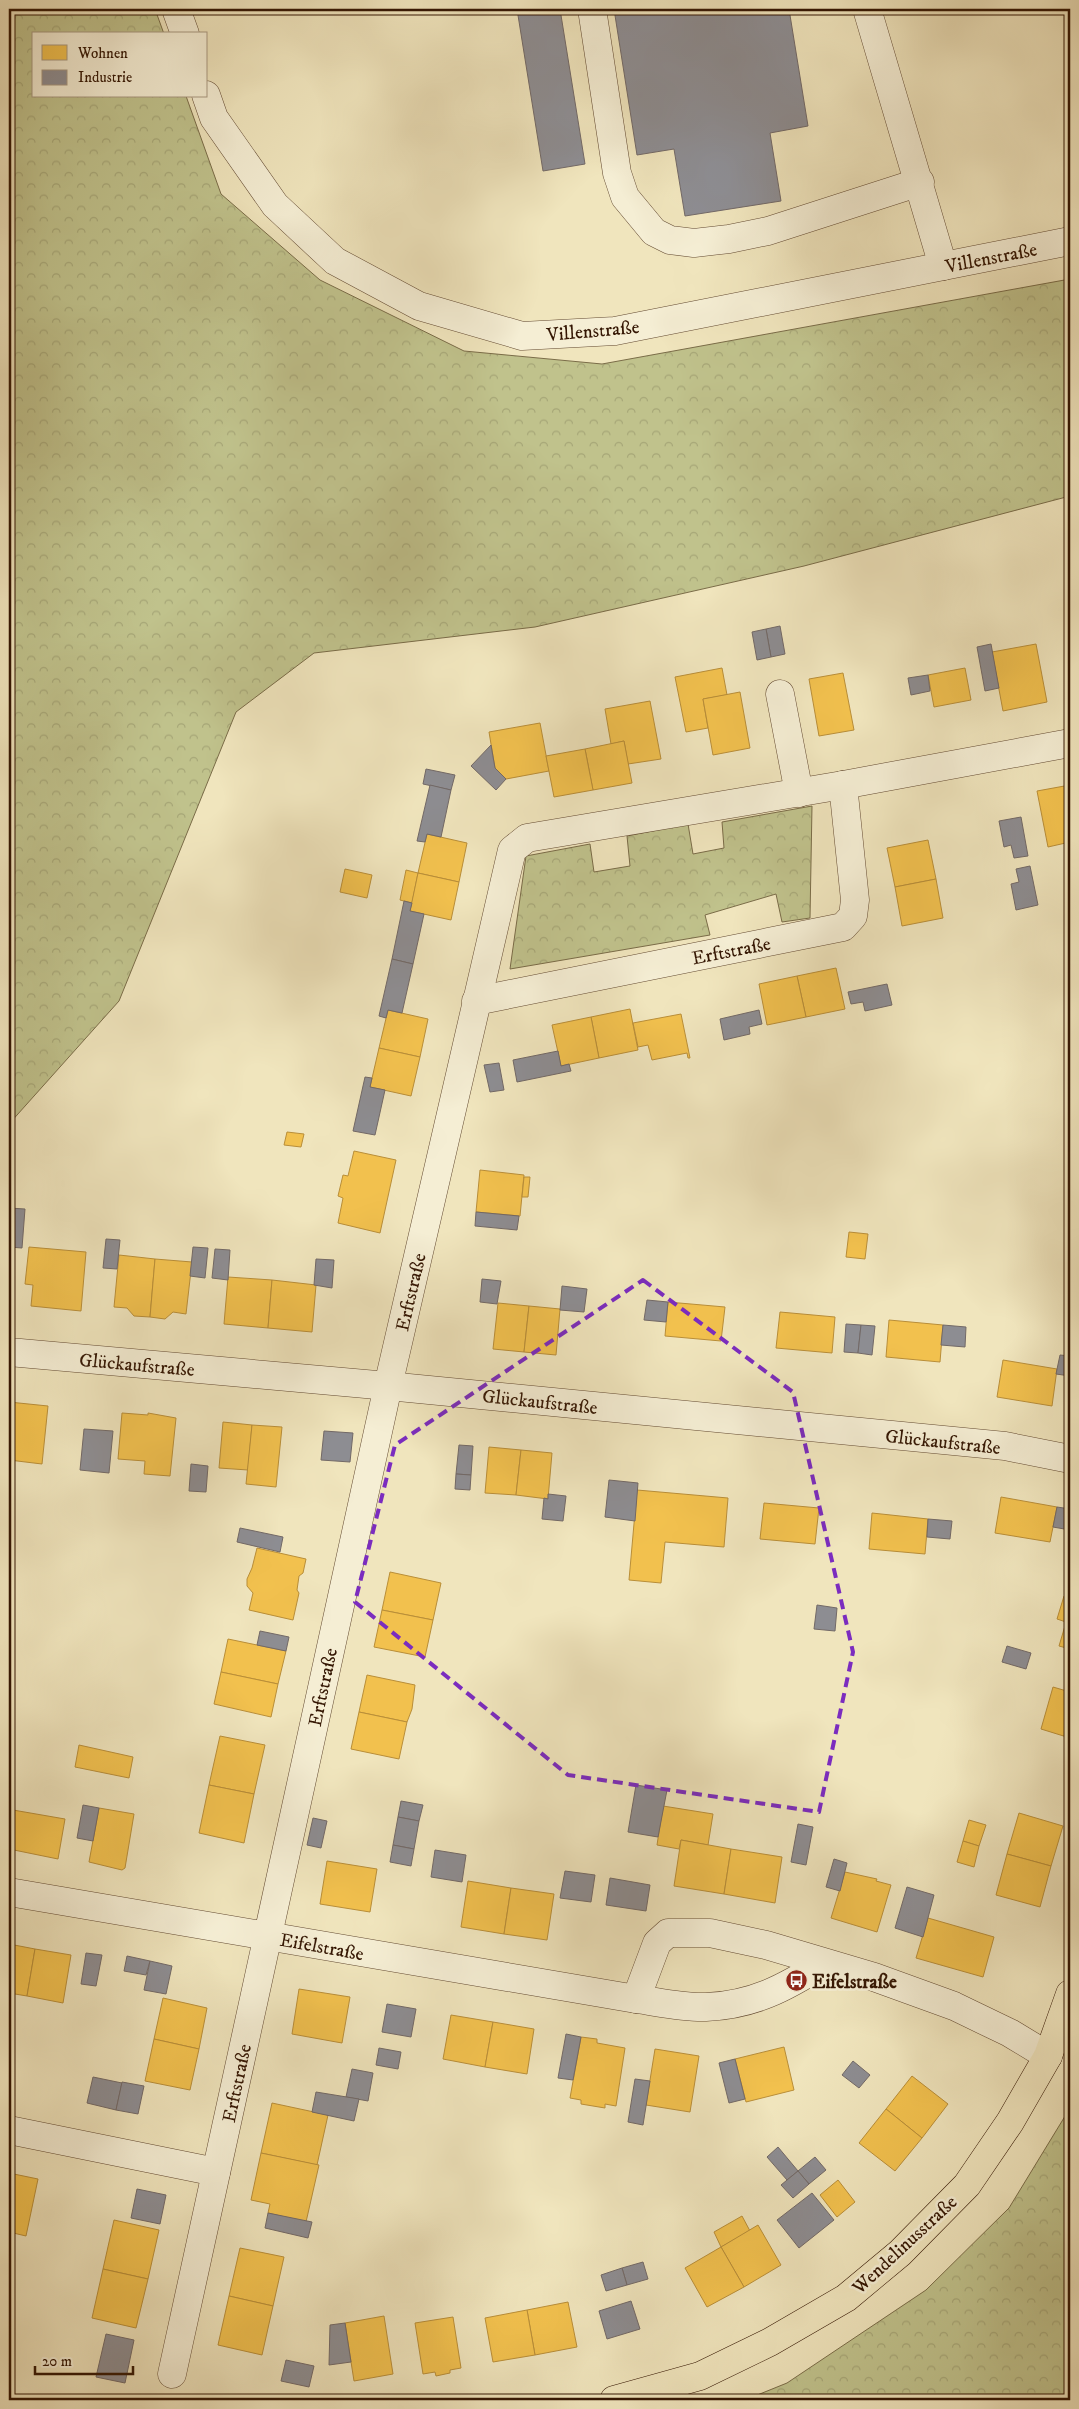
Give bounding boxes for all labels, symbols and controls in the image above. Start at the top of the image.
legend [32,32,208,98]
text: Wohnen [77,44,128,63]
text: Industrie [78,68,132,87]
street label: Villenstraße [943,238,1039,279]
street label: Villenstraße [545,316,641,347]
street label: Erftstraße [690,933,773,970]
street label: Erftstraße [391,1251,432,1334]
street label: Glückaufstraße [78,1349,196,1382]
street label: Glückaufstraße [481,1385,599,1420]
street label: Glückaufstraße [884,1425,1002,1460]
street label: Erftstraße [304,1646,343,1729]
street label: Eifelstraße [278,1929,366,1966]
bus stop icon: Eifelstraße [784,1969,808,1993]
place label: Eifelstraße [812,1971,897,1994]
street label: Erftstraße [218,2042,257,2125]
street label: Wendelinusstraße [847,2191,962,2300]
scale bar [35,2344,132,2376]
text: 20 m [42,2352,72,2371]

